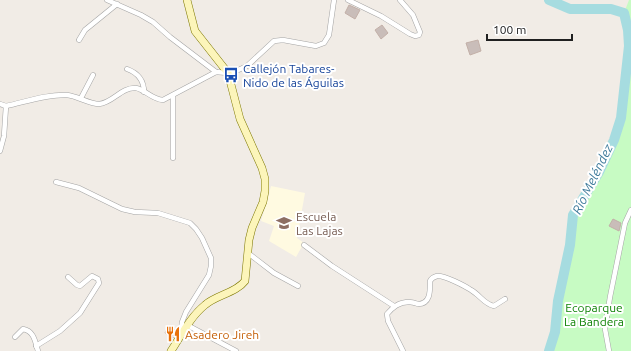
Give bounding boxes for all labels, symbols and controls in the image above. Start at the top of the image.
scale bar [487,16,572,42]
text: 100 m [493,23,526,36]
place label: Callejón Tabares- Nido de las Águilas [243,62,344,89]
bus stop icon: Callejón Tabares- Nido de las Águilas [222,66,240,84]
water label: Río Meléndez [569,141,615,216]
place label: Escuela Las Lajas [296,210,343,237]
school or university icon: Escuela Las Lajas [275,214,293,232]
park label: Ecoparque La Bandera [564,301,624,328]
restaurant icon: Asadero Jireh [164,325,182,343]
place label: Asadero Jireh [185,328,259,341]

